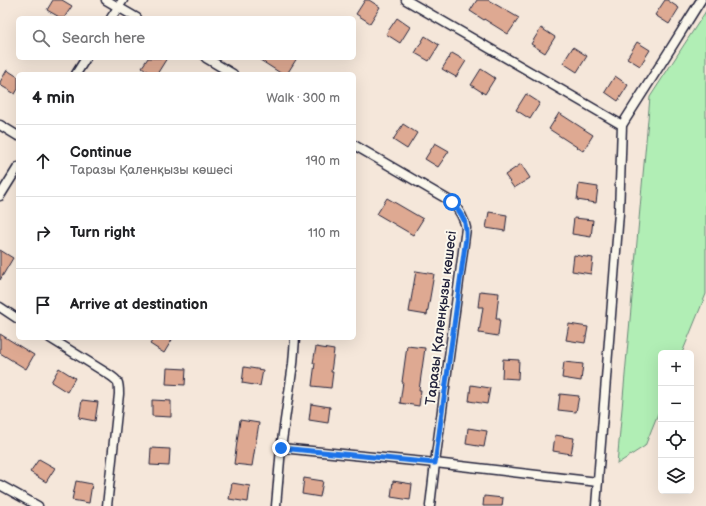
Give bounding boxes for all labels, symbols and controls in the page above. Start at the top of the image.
search box [16,16,356,60]
icon: search [30,27,52,49]
text: Search here [62,29,145,48]
text: 4 min [32,88,75,108]
text: Walk · 300 m [266,90,340,106]
text: Continue [70,143,132,162]
icon: ahead [32,150,54,172]
text: 190 m [306,153,340,169]
text: Таразы Қаленқызы көшесі [70,162,233,178]
route start [443,193,461,211]
icon: right [32,222,54,244]
text: Turn right [70,223,135,242]
text: 110 m [308,225,340,241]
street label: Таразы Қаленқызы көшесі [422,230,460,406]
icon: arrive [32,294,54,316]
text: Arrive at destination [70,295,208,314]
map controls [658,350,694,494]
button: + [658,350,694,386]
button: − [658,386,694,422]
button: locate [658,422,694,458]
route end [272,439,290,457]
button: layers [658,458,694,494]

